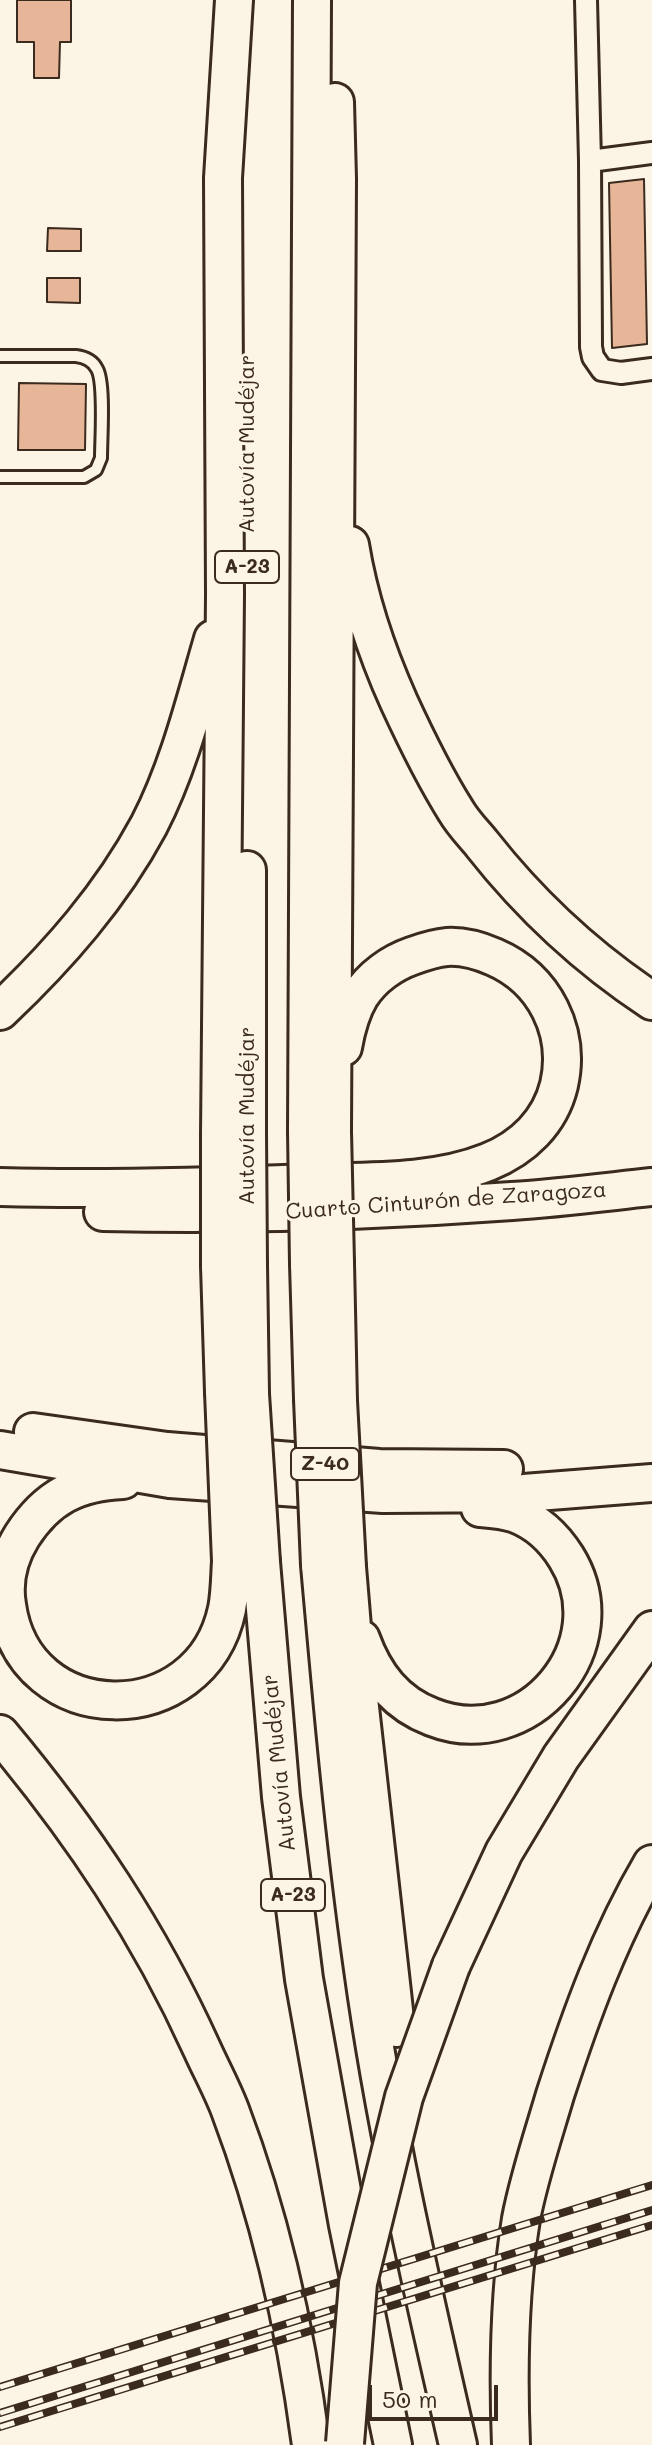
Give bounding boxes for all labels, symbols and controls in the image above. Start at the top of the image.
street label: Autovía Mudéjar [234,355,260,533]
road number: A-23 [215,551,279,583]
street label: Autovía Mudéjar [234,1027,260,1205]
street label: Cuarto Cinturón de Zaragoza [285,1177,607,1225]
road number: Z-40 [291,1448,359,1480]
street label: Autovía Mudéjar [257,1673,301,1853]
road number: A-23 [261,1879,325,1911]
scale bar [372,2369,502,2419]
text: 50 m [382,2383,438,2414]

